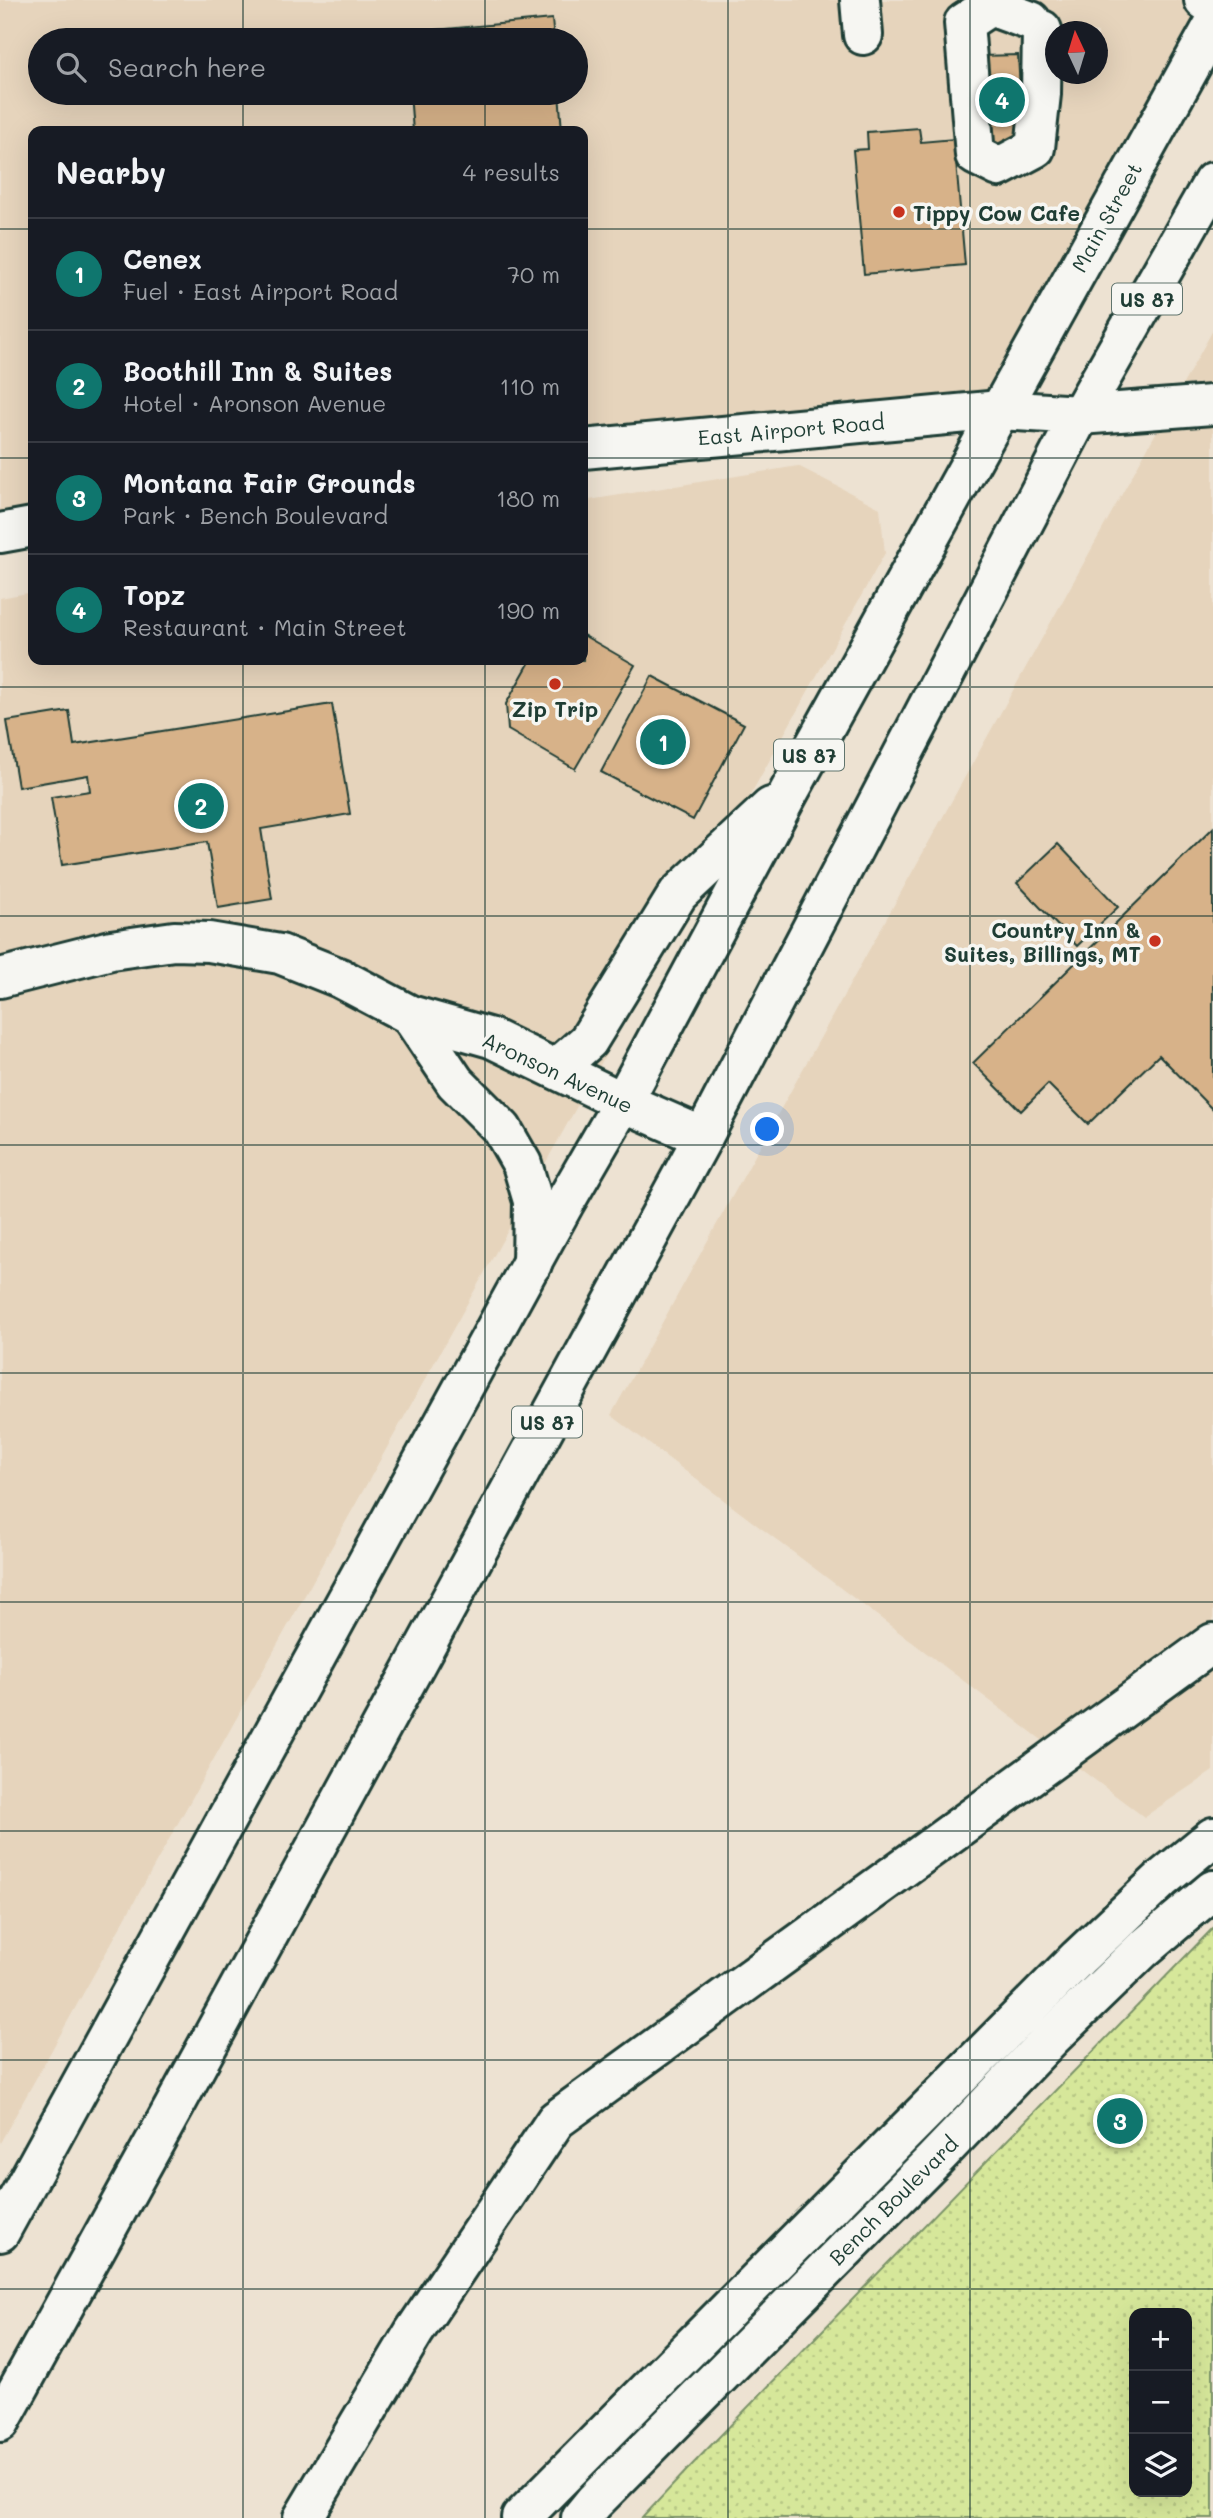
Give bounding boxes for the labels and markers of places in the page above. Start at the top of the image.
pin: 4 [979,74,1025,126]
place label: Tippy Cow Cafe [913,199,1080,227]
marker: Tippy Cow Cafe [891,204,907,220]
marker: Zip Trip [547,676,563,692]
place label: Zip Trip [512,695,598,722]
pin: 1 [640,716,686,768]
pin: 2 [178,780,224,832]
place label: Country Inn & Suites, Billings, MT [944,916,1141,967]
marker: Country Inn & Suites, Billings, MT [1147,933,1163,949]
pin: 3 [1097,2095,1143,2147]

